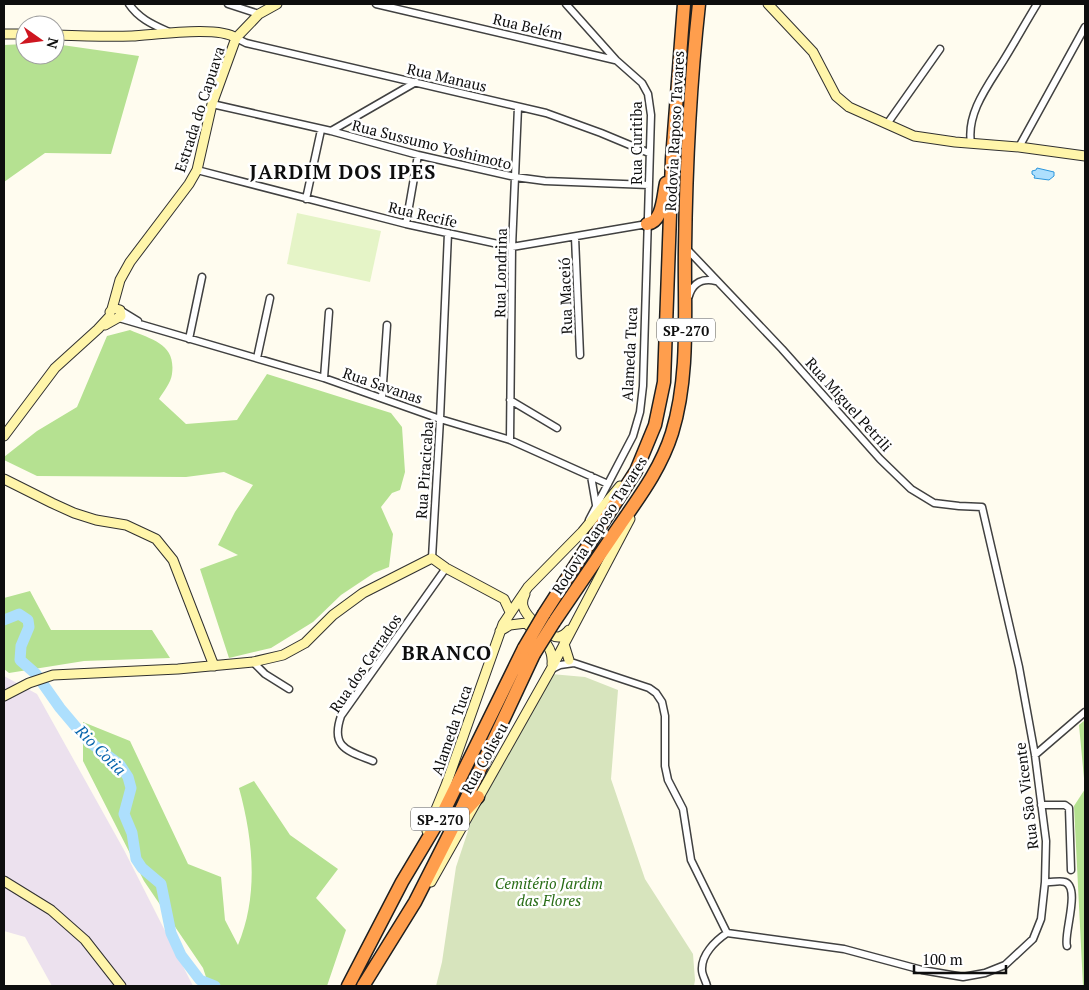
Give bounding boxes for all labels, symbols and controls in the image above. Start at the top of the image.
street label: Rua Belém [491,8,565,44]
north arrow [15,15,65,65]
text: N [43,36,64,51]
street label: Estrada do Capuava [169,43,229,174]
street label: Rodovia Raposo Tavares [660,50,688,212]
street label: Rua Manaus [405,58,489,96]
street label: Rua Curitiba [626,101,646,185]
street label: Rua Sussumo Yoshimoto [350,114,514,174]
district label: JARDIM DOS IPES [250,158,436,185]
street label: Rua Recife [387,196,459,232]
street label: Rua Londrina [489,227,511,318]
street label: Rua Maceió [554,257,576,335]
street label: Alameda Tuca [617,306,641,402]
road number: SP-270 [657,318,715,342]
street label: Rua Miguel Petrili [801,353,897,455]
street label: Rua Savanas [340,362,426,408]
street label: Rua Piracicaba [411,420,437,520]
street label: Rodovia Raposo Tavares [547,452,651,598]
street label: Rua dos Cerrados [324,610,406,716]
district label: BRANCO [402,639,492,666]
street label: Alameda Tuca [426,682,476,778]
street label: Rua Coliseu [456,718,512,797]
water label: Rio Cotia [70,719,131,780]
street label: Rua São Vicente [1010,741,1042,851]
road number: SP-270 [411,808,469,831]
park label: Cemitério Jardim das Flores [495,873,603,910]
scale bar [914,942,1006,974]
text: 100 m [922,949,963,969]

